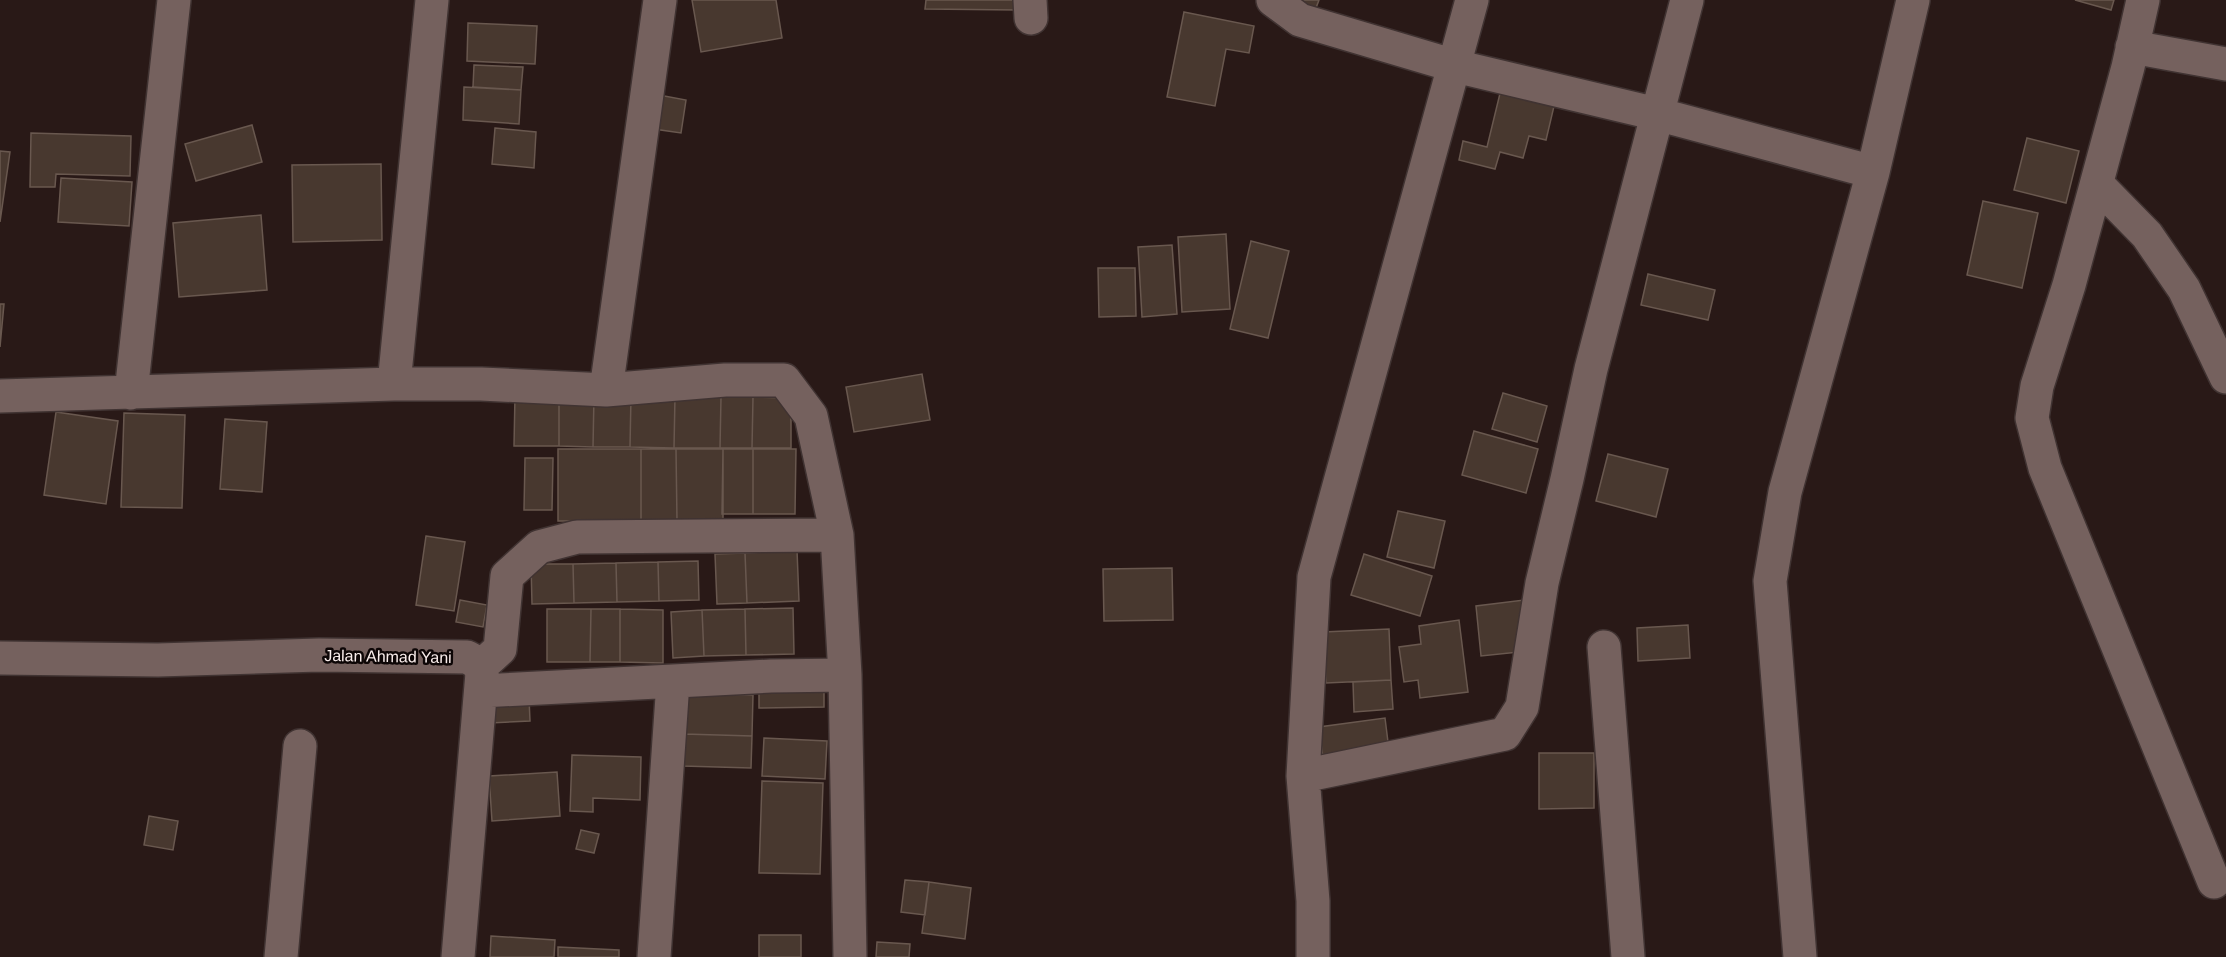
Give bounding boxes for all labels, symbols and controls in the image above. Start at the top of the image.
street label: Jalan Ahmad Yani [324,647,452,666]

